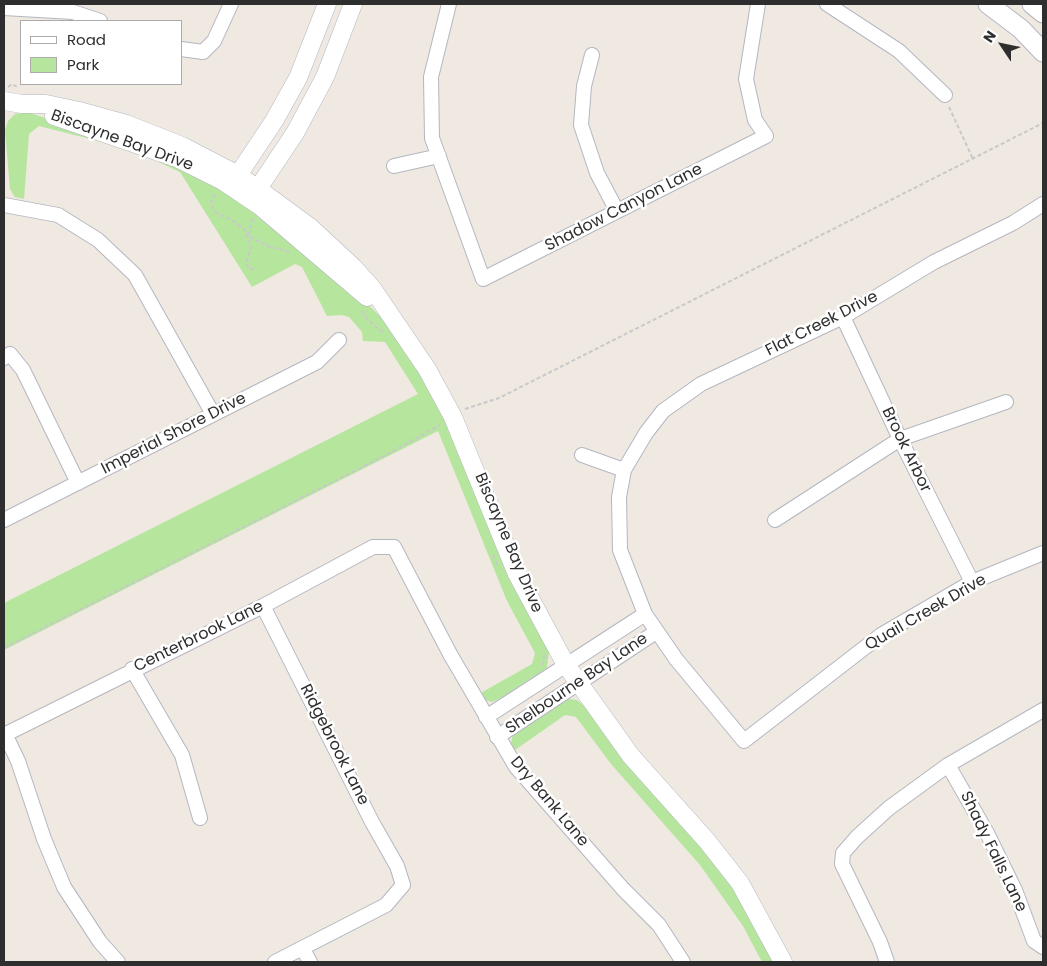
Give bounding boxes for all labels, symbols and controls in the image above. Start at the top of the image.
legend [20,20,182,85]
north arrow [977,20,1027,70]
text: N [978,27,1001,47]
text: Road [67,29,106,50]
text: Park [67,54,99,75]
street label: Biscayne Bay Drive [48,106,196,176]
street label: Shadow Canyon Lane [542,160,706,256]
street label: Flat Creek Drive [763,287,881,361]
street label: Imperial Shore Drive [98,389,250,479]
street label: Brook Arbor [877,404,935,496]
street label: Biscayne Bay Drive [470,470,546,616]
street label: Quail Creek Drive [862,571,990,655]
street label: Centerbrook Lane [131,597,267,677]
street label: Shelbourne Bay Lane [502,629,652,739]
street label: Ridgebrook Lane [295,681,373,809]
street label: Dry Bank Lane [506,753,592,851]
street label: Shady Falls Lane [955,789,1031,915]

